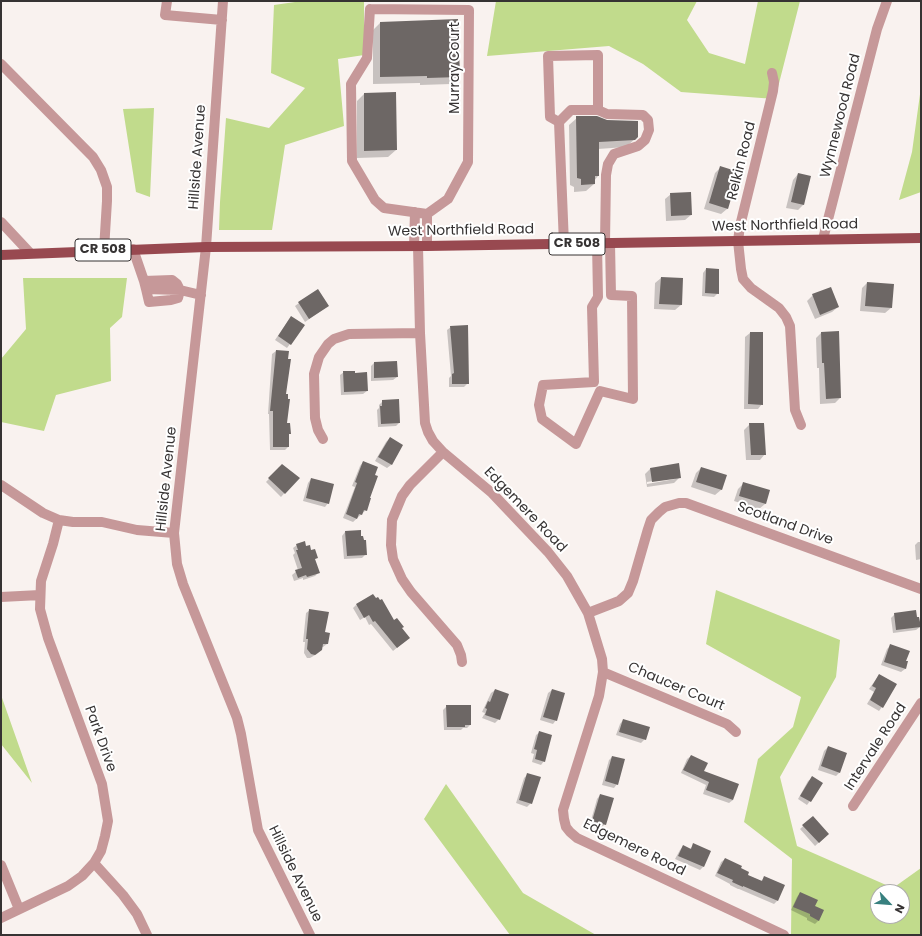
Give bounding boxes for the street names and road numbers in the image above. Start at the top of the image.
street label: Murray Court [447,22,463,114]
street label: Wynnewood Road [817,52,865,180]
street label: Hillside Avenue [186,104,210,210]
street label: Relkin Road [724,120,760,202]
street label: West Northfield Road [712,216,858,236]
street label: West Northfield Road [388,221,534,241]
road number: CR 508 [549,233,605,255]
road number: CR 508 [75,239,131,261]
street label: Hillside Avenue [153,426,181,532]
street label: Edgemere Road [480,464,570,556]
street label: Scotland Drive [735,499,835,549]
street label: Chaucer Court [625,659,727,715]
street label: Intervale Road [841,700,911,794]
street label: Park Drive [80,704,120,774]
street label: Edgemere Road [580,816,688,880]
street label: Hillside Avenue [264,823,326,925]

